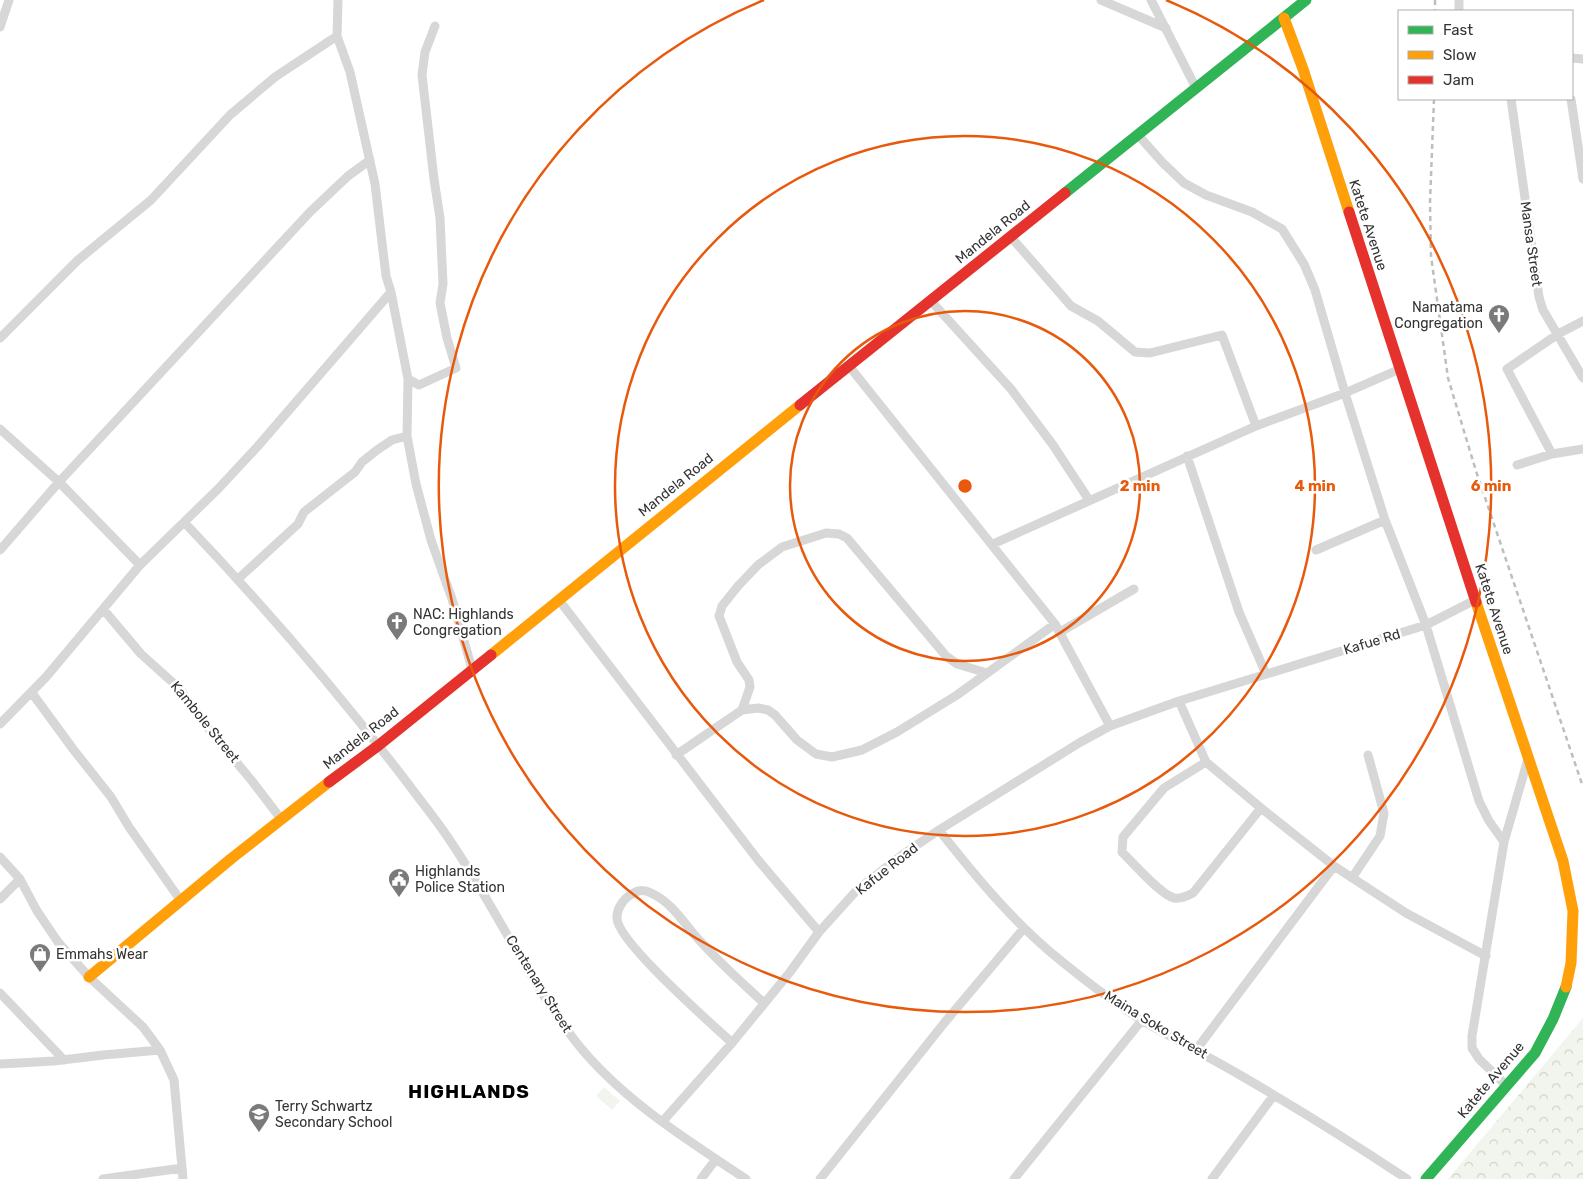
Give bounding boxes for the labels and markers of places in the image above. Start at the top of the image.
place label: Namatama Congregation [1394,299,1483,332]
church icon: Namatama Congregation [1487,303,1511,334]
centre of rings [956,477,974,495]
place label: NAC: Highlands Congregation [413,606,514,639]
church icon: NAC: Highlands Congregation [385,610,409,641]
place label: Highlands Police Station [415,863,505,896]
public building icon: Highlands Police Station [387,867,411,898]
shop icon: Emmahs Wear [28,942,52,973]
place label: Emmahs Wear [56,946,148,963]
place label: Terry Schwartz Secondary School [275,1098,392,1131]
school or university icon: Terry Schwartz Secondary School [247,1102,271,1133]

